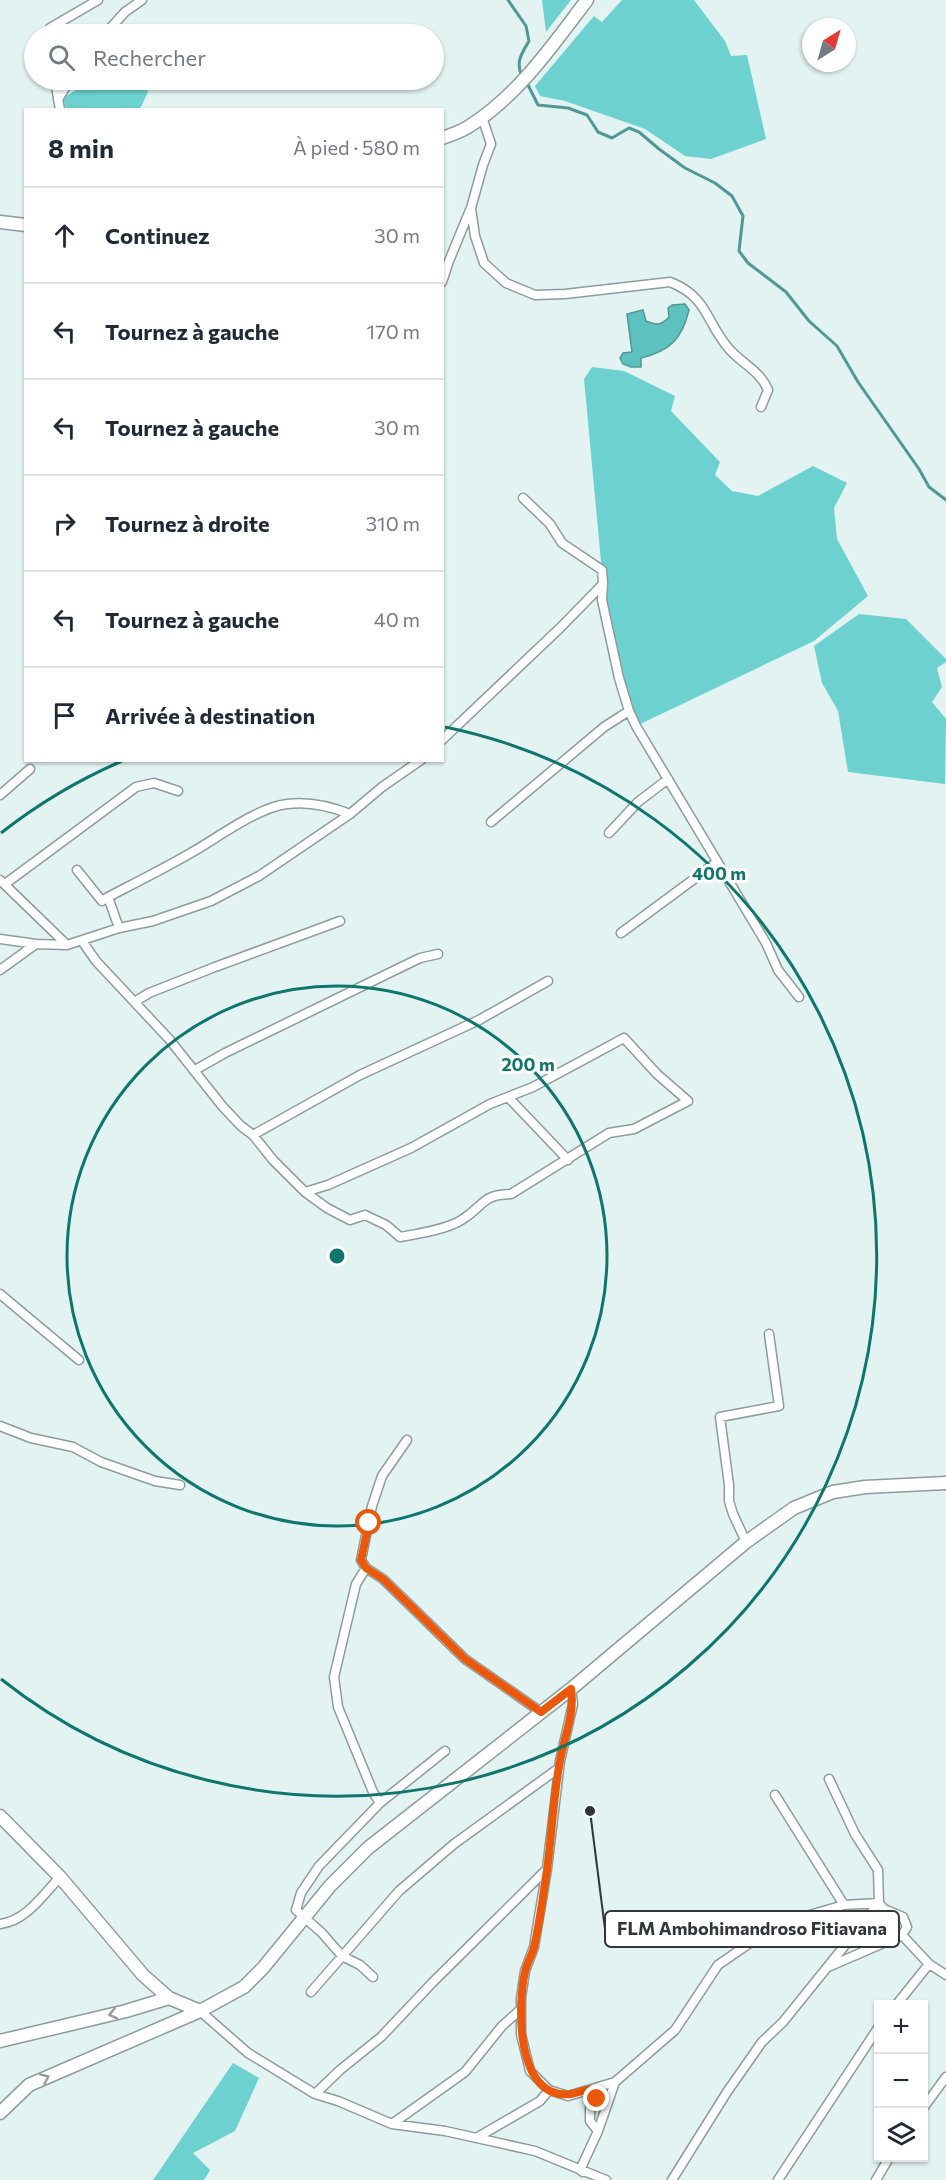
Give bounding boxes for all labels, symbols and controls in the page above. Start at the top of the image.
north arrow [802,18,856,72]
search box [24,24,444,90]
icon: search [45,41,78,74]
text: Rechercher [93,44,206,71]
text: 8 min [48,132,114,163]
text: À pied · 580 m [293,135,420,159]
icon: ahead [48,219,81,252]
text: Continuez [105,222,210,249]
text: 30 m [374,223,420,247]
icon: left [48,315,81,348]
text: Tournez à gauche [105,318,279,345]
text: 170 m [367,319,420,343]
icon: left [48,411,81,444]
text: Tournez à gauche [105,414,279,441]
text: 30 m [374,415,420,439]
icon: right [48,507,81,540]
text: Tournez à droite [105,510,270,537]
text: 310 m [366,511,420,535]
icon: left [48,603,81,636]
text: Tournez à gauche [105,606,279,633]
text: 40 m [374,607,420,631]
icon: arrive [48,699,81,732]
text: Arrivée à destination [105,702,315,729]
text: 400 m [692,862,746,884]
text: 200 m [501,1053,555,1075]
centre of rings [327,1246,347,1266]
route start [355,1509,381,1535]
callout: FLM Ambohimandroso Fitiavana [605,1911,899,1947]
text: FLM Ambohimandroso Fitiavana [617,1917,887,1939]
map controls [874,2000,928,2162]
button: + [874,2000,928,2054]
one-way arrow [108,2007,118,2020]
button: − [874,2054,928,2108]
one-way arrow [39,2073,50,2085]
route end [583,2085,609,2111]
button: layers [874,2108,928,2162]

